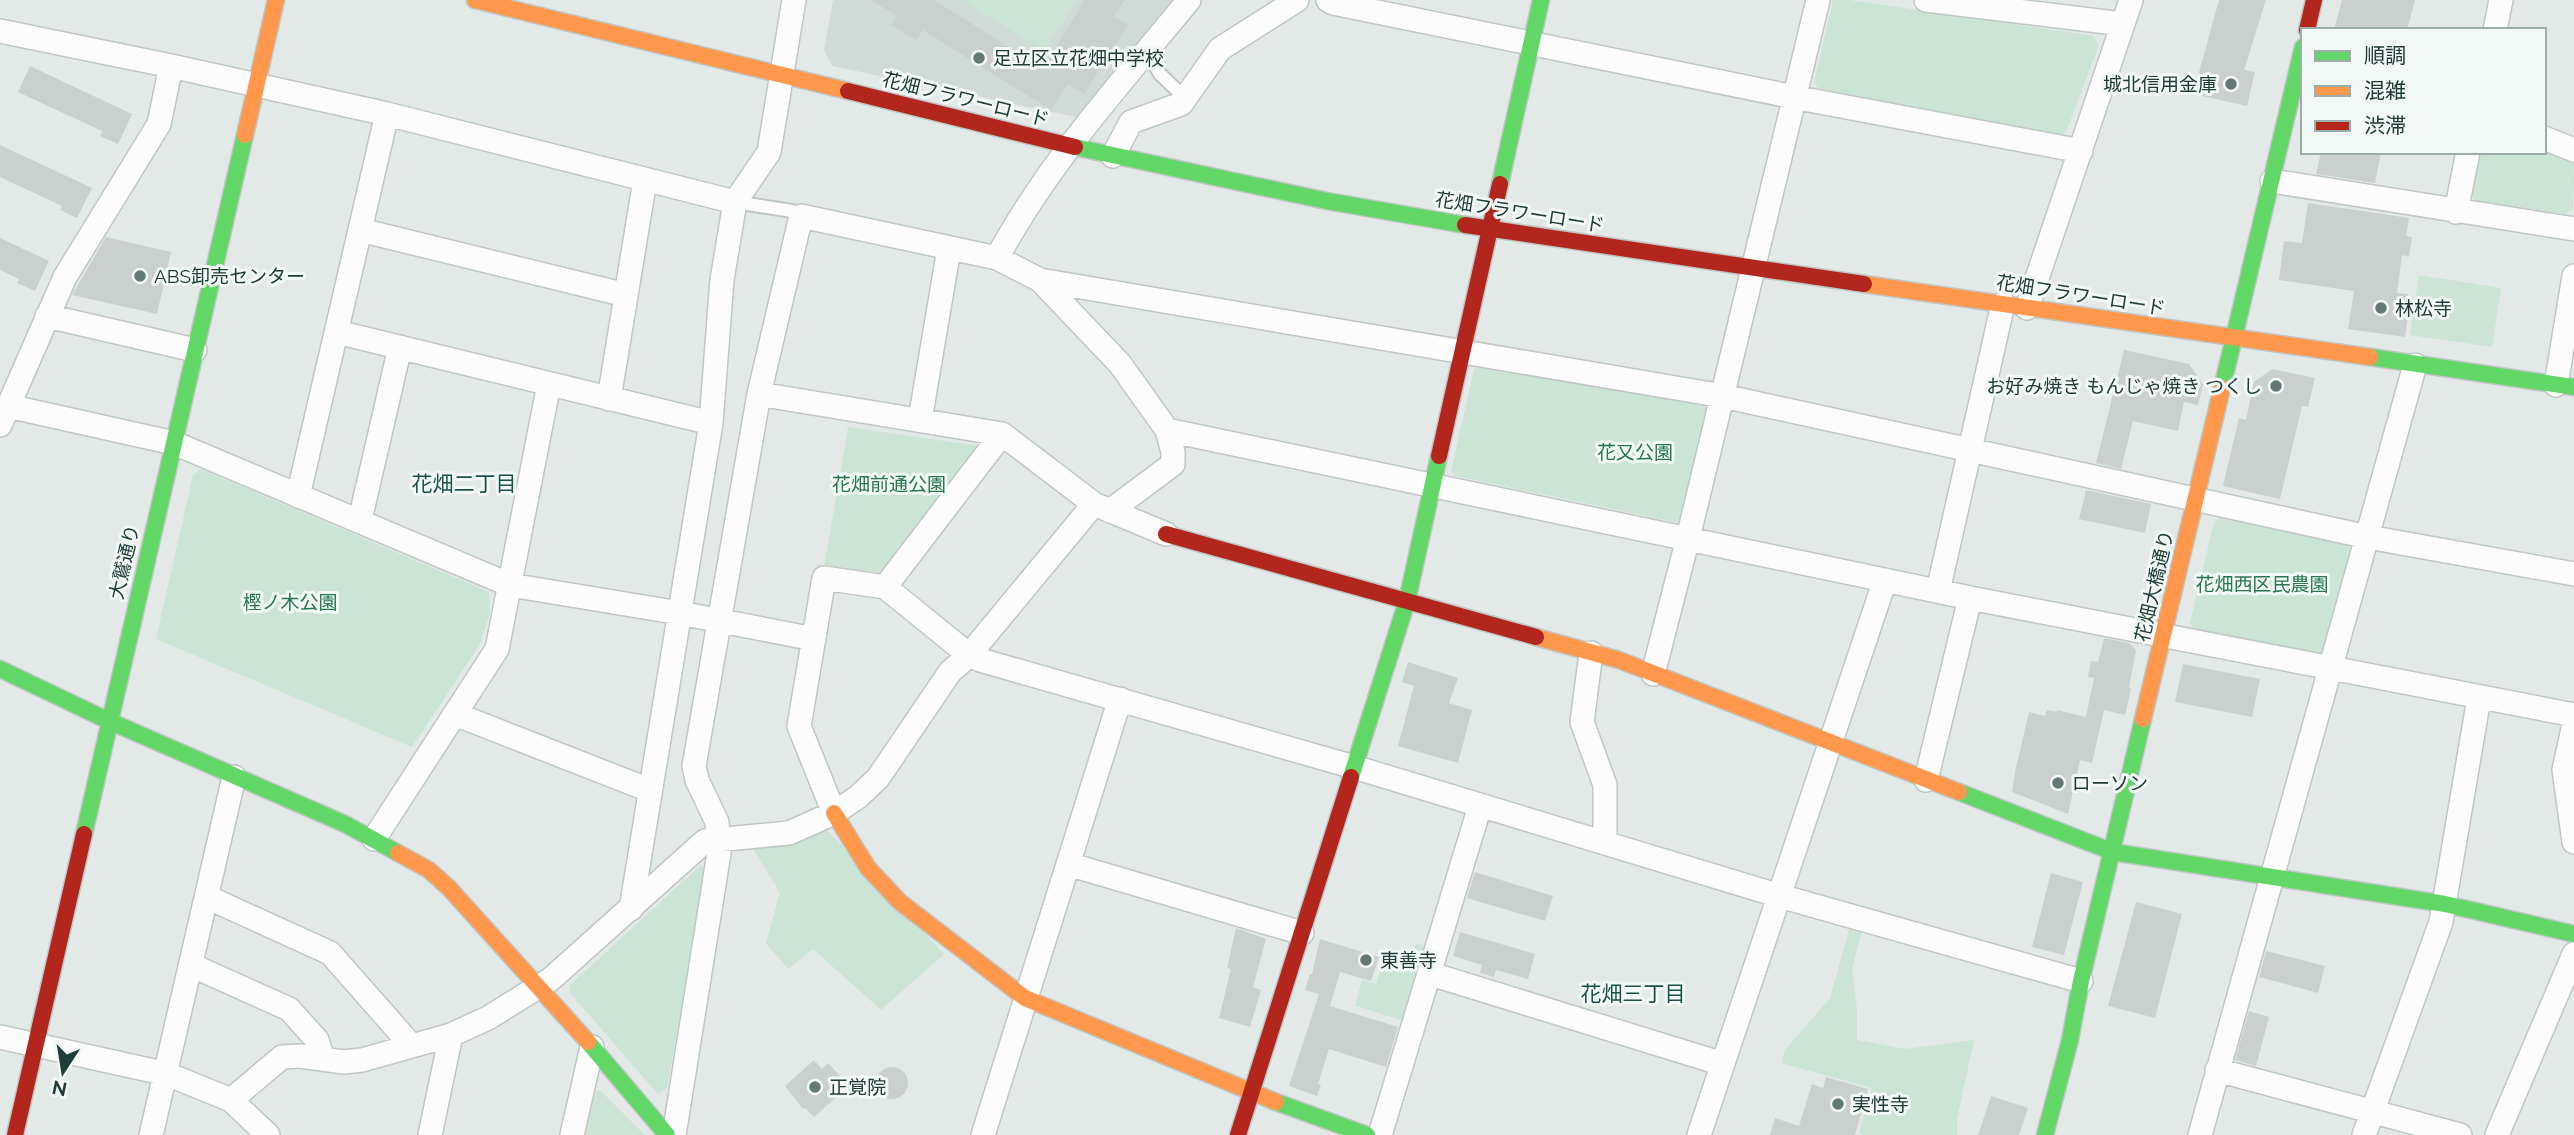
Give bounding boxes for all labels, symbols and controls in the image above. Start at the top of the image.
legend [2301,28,2546,154]
text: 順調 [2364,43,2406,68]
place label: 足立区立花畑中学校 [993,47,1164,69]
marker: 足立区立花畑中学校 [971,50,987,66]
street label: 花畑フラワーロード [880,68,1052,130]
place label: 城北信用金庫 [2103,73,2217,95]
marker: 城北信用金庫 [2223,76,2239,92]
text: 混雑 [2364,78,2406,103]
text: 渋滞 [2364,113,2406,138]
street label: 花畑フラワーロード [1434,188,1606,236]
place label: ABS卸売センター [154,265,305,287]
marker: ABS卸売センター [132,268,148,284]
street label: 花畑フラワーロード [1995,271,2167,319]
place label: 林松寺 [2395,297,2452,319]
marker: 林松寺 [2373,300,2389,316]
place label: お好み焼き もんじゃ焼き つくし [1986,375,2262,397]
marker: お好み焼き もんじゃ焼き つくし [2268,378,2284,394]
park label: 花又公園 [1597,441,1673,463]
district label: 花畑二丁目 [412,471,517,496]
park label: 花畑前通公園 [832,473,946,495]
street label: 大鷲通り [105,522,143,602]
street label: 花畑大橋通り [2130,528,2178,644]
park label: 花畑西区民農園 [2195,573,2329,595]
park label: 樫ノ木公園 [242,591,338,613]
place label: ローソン [2072,772,2148,794]
marker: ローソン [2050,775,2066,791]
place label: 東善寺 [1380,949,1437,971]
marker: 東善寺 [1358,952,1374,968]
district label: 花畑三丁目 [1581,981,1686,1006]
north arrow [28,1037,98,1107]
text: N [50,1076,69,1101]
place label: 正覚院 [829,1076,886,1098]
marker: 正覚院 [807,1079,823,1095]
place label: 実性寺 [1852,1093,1909,1115]
marker: 実性寺 [1830,1096,1846,1112]

